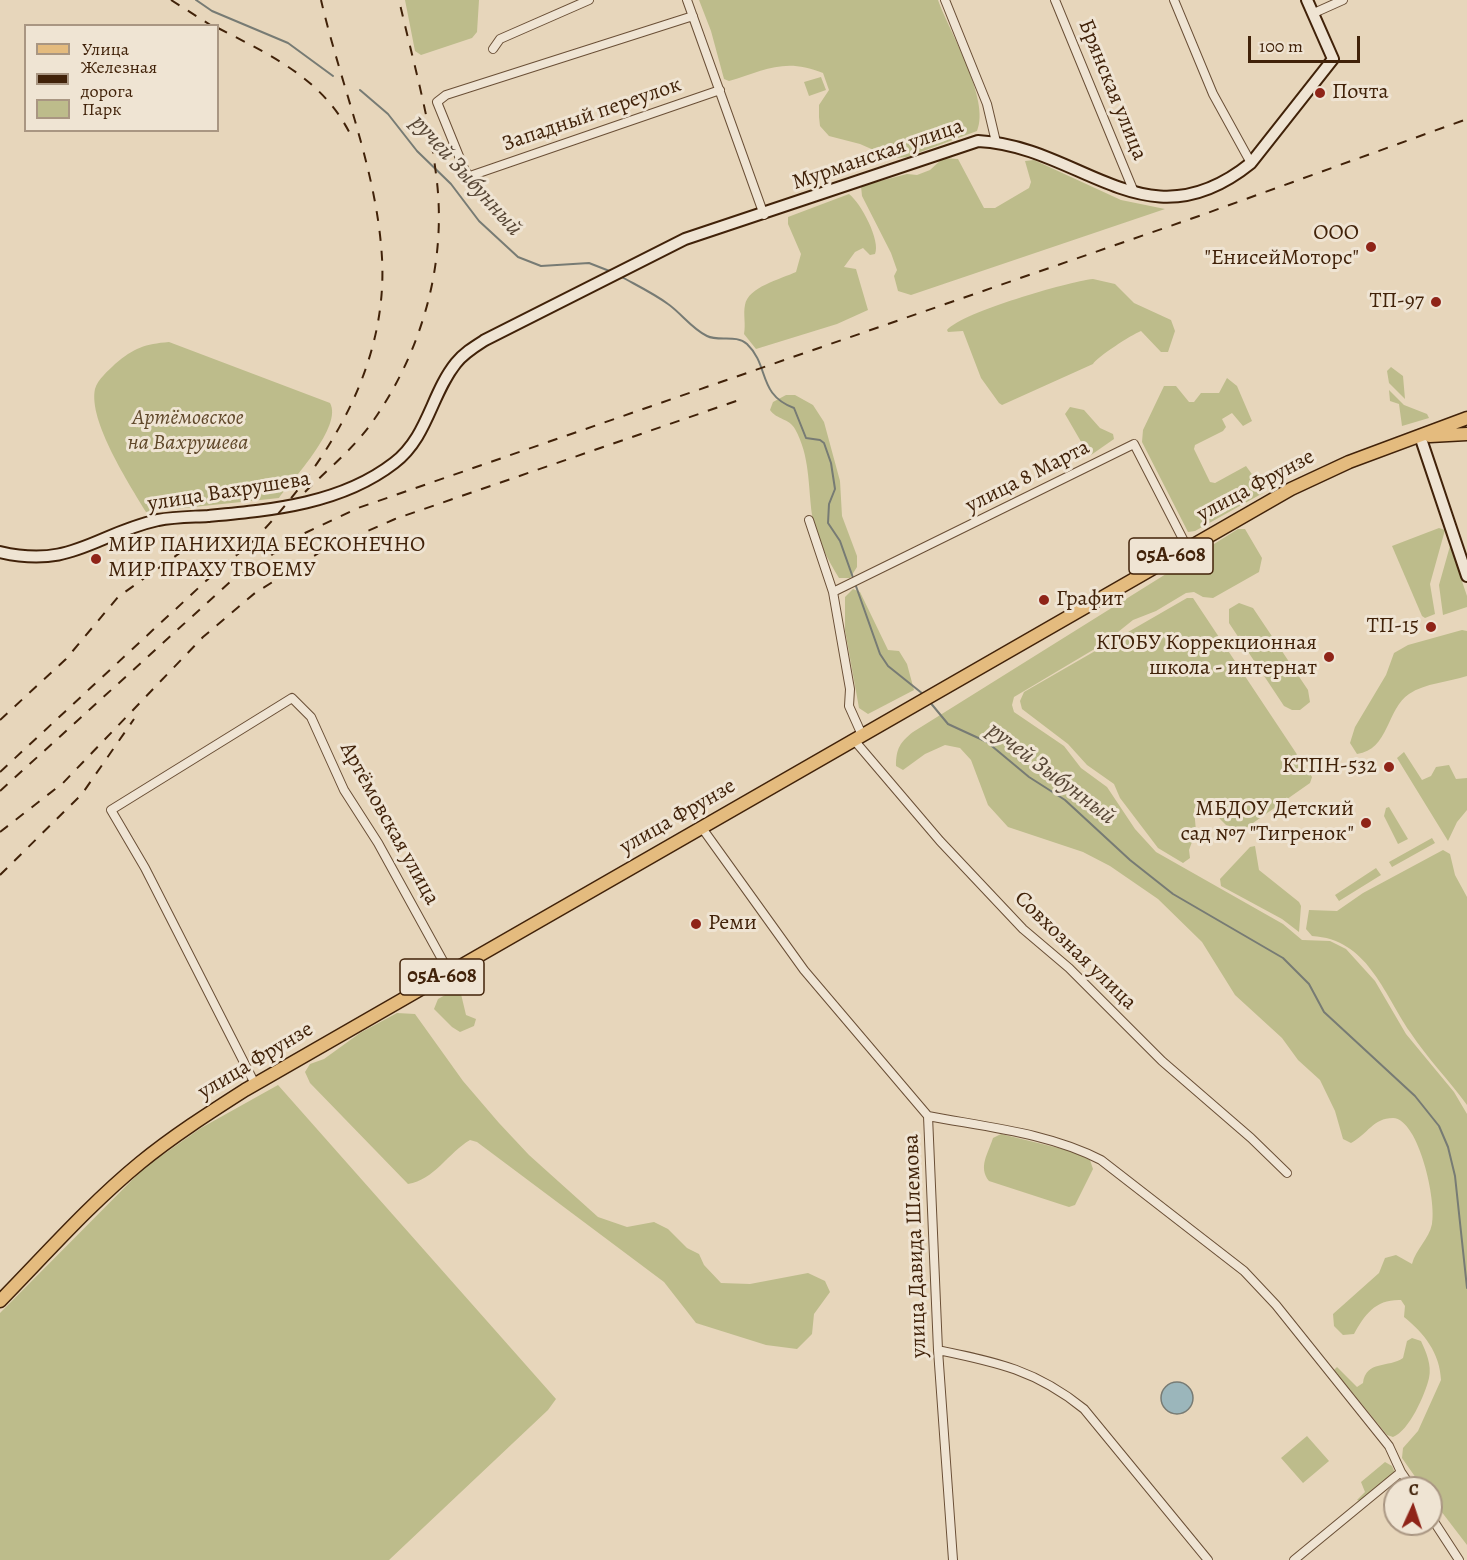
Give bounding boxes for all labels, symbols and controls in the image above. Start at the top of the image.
street label: Брянская улица [1072,16,1152,164]
legend [24,24,219,132]
scale bar [1251,24,1364,62]
text: 100 m [1259,34,1303,58]
text: Улица [82,37,129,61]
text: Железная дорога [81,55,157,103]
street label: Западный переулок [499,72,685,158]
place label: Почта [1332,80,1389,106]
marker: Почта [1313,86,1327,100]
text: Парк [82,97,122,121]
water label: ручей Зыбунный [404,109,528,243]
street label: Мурманская улица [789,113,967,197]
place label: ООО "ЕнисейМоторс" [1204,221,1359,272]
marker: ООО "ЕнисейМоторс" [1364,240,1378,254]
place label: ТП-97 [1369,289,1424,315]
marker: ТП-97 [1429,295,1443,309]
park label: Артёмовское на Вахрушева [127,406,249,458]
street label: улица 8 Марта [962,434,1094,520]
street label: улица Фрунзе [1193,444,1319,528]
street label: улица Вахрушева [146,466,312,518]
place label: МИР ПАНИХИДА БЕСКОНЕЧНО МИР ПРАХУ ТВОЕМУ [108,533,425,584]
road number: 05А-608 [1129,538,1213,574]
marker: МИР ПАНИХИДА БЕСКОНЕЧНО МИР ПРАХУ ТВОЕМУ [89,552,103,566]
place label: Графит [1056,587,1124,613]
marker: Графит [1037,593,1051,607]
place label: ТП-15 [1367,614,1419,640]
marker: ТП-15 [1424,620,1438,634]
place label: КГОБУ Коррекционная школа - интернат [1096,631,1317,682]
marker: КГОБУ Коррекционная школа - интернат [1322,650,1336,664]
water label: ручей Зыбунный [981,716,1121,832]
street label: Артёмовская улица [333,738,445,910]
place label: КТПН-532 [1282,754,1377,780]
marker: КТПН-532 [1382,760,1396,774]
street label: улица Фрунзе [615,773,741,861]
place label: МБДОУ Детский сад №7 "Тигренок" [1180,797,1354,848]
marker: МБДОУ Детский сад №7 "Тигренок" [1359,816,1373,830]
street label: Совхозная улица [1008,886,1142,1016]
place label: Реми [708,911,757,937]
marker: Реми [689,917,703,931]
road number: 05А-608 [400,959,484,995]
street label: улица Фрунзе [194,1016,318,1106]
street label: улица Давида Шлемова [899,1133,933,1359]
north arrow [1383,1476,1443,1536]
text: С [1408,1479,1419,1501]

